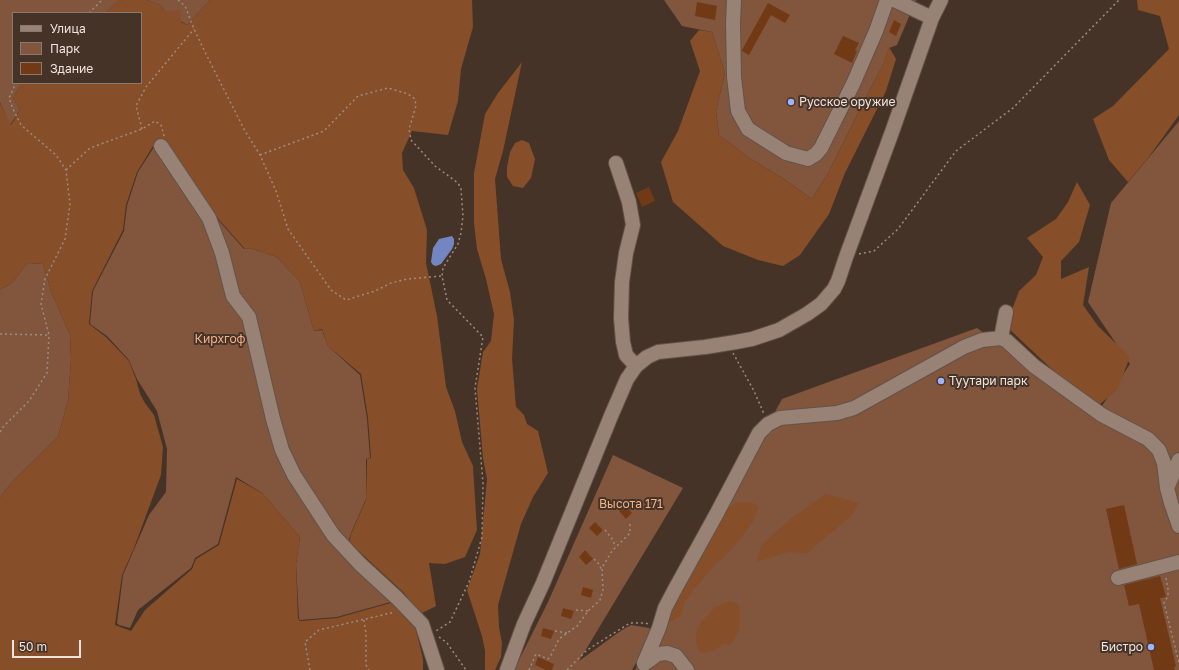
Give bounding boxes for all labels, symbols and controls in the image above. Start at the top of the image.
legend [12,12,142,84]
text: Улица [50,21,86,36]
text: Парк [50,41,80,56]
text: Здание [50,61,93,76]
place label: Русское оружие [799,95,896,109]
marker: Русское оружие [786,97,796,107]
park label: Кирхгоф [195,332,245,346]
place label: Туутари парк [949,374,1028,388]
marker: Туутари парк [936,376,946,386]
park label: Высота 171 [599,497,663,511]
scale bar [14,632,83,658]
text: 50 m [19,639,47,654]
place label: Бистро [1101,640,1143,654]
marker: Бистро [1146,642,1156,652]

